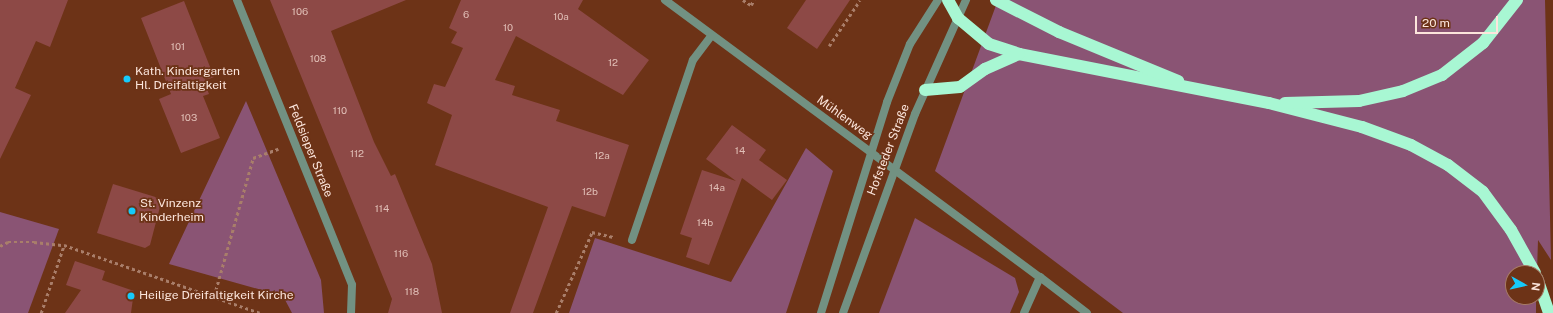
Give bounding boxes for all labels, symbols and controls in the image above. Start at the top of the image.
house number: 106 [292,6,308,18]
scale bar [1417,8,1500,34]
house number: 6 [463,9,469,21]
house number: 10a [553,11,569,23]
text: 20 m [1422,16,1450,30]
house number: 10 [503,22,513,34]
house number: 101 [171,41,185,53]
house number: 108 [310,53,326,65]
house number: 12 [608,57,618,69]
place label: Kath. Kindergarten Hl. Dreifaltigkeit [135,65,240,93]
marker: Kath. Kindergarten Hl. Dreifaltigkeit [122,74,132,84]
street label: Mühlenweg [814,93,874,143]
street label: Feldsieper Straße [285,102,335,200]
street label: Hofsteder Straße [865,102,913,198]
house number: 110 [333,105,347,117]
house number: 103 [181,112,197,124]
house number: 14 [735,145,745,157]
house number: 112 [350,148,364,160]
house number: 12a [594,150,610,162]
house number: 14a [709,182,725,194]
house number: 12b [582,186,598,198]
place label: St. Vinzenz Kinderheim [140,197,204,225]
house number: 114 [375,203,389,215]
marker: St. Vinzenz Kinderheim [127,206,137,216]
house number: 14b [697,217,713,229]
house number: 116 [394,248,408,260]
north arrow [1505,265,1545,305]
text: N [1529,281,1542,292]
house number: 118 [405,286,419,298]
place label: Heilige Dreifaltigkeit Kirche [139,289,294,303]
marker: Heilige Dreifaltigkeit Kirche [126,291,136,301]

